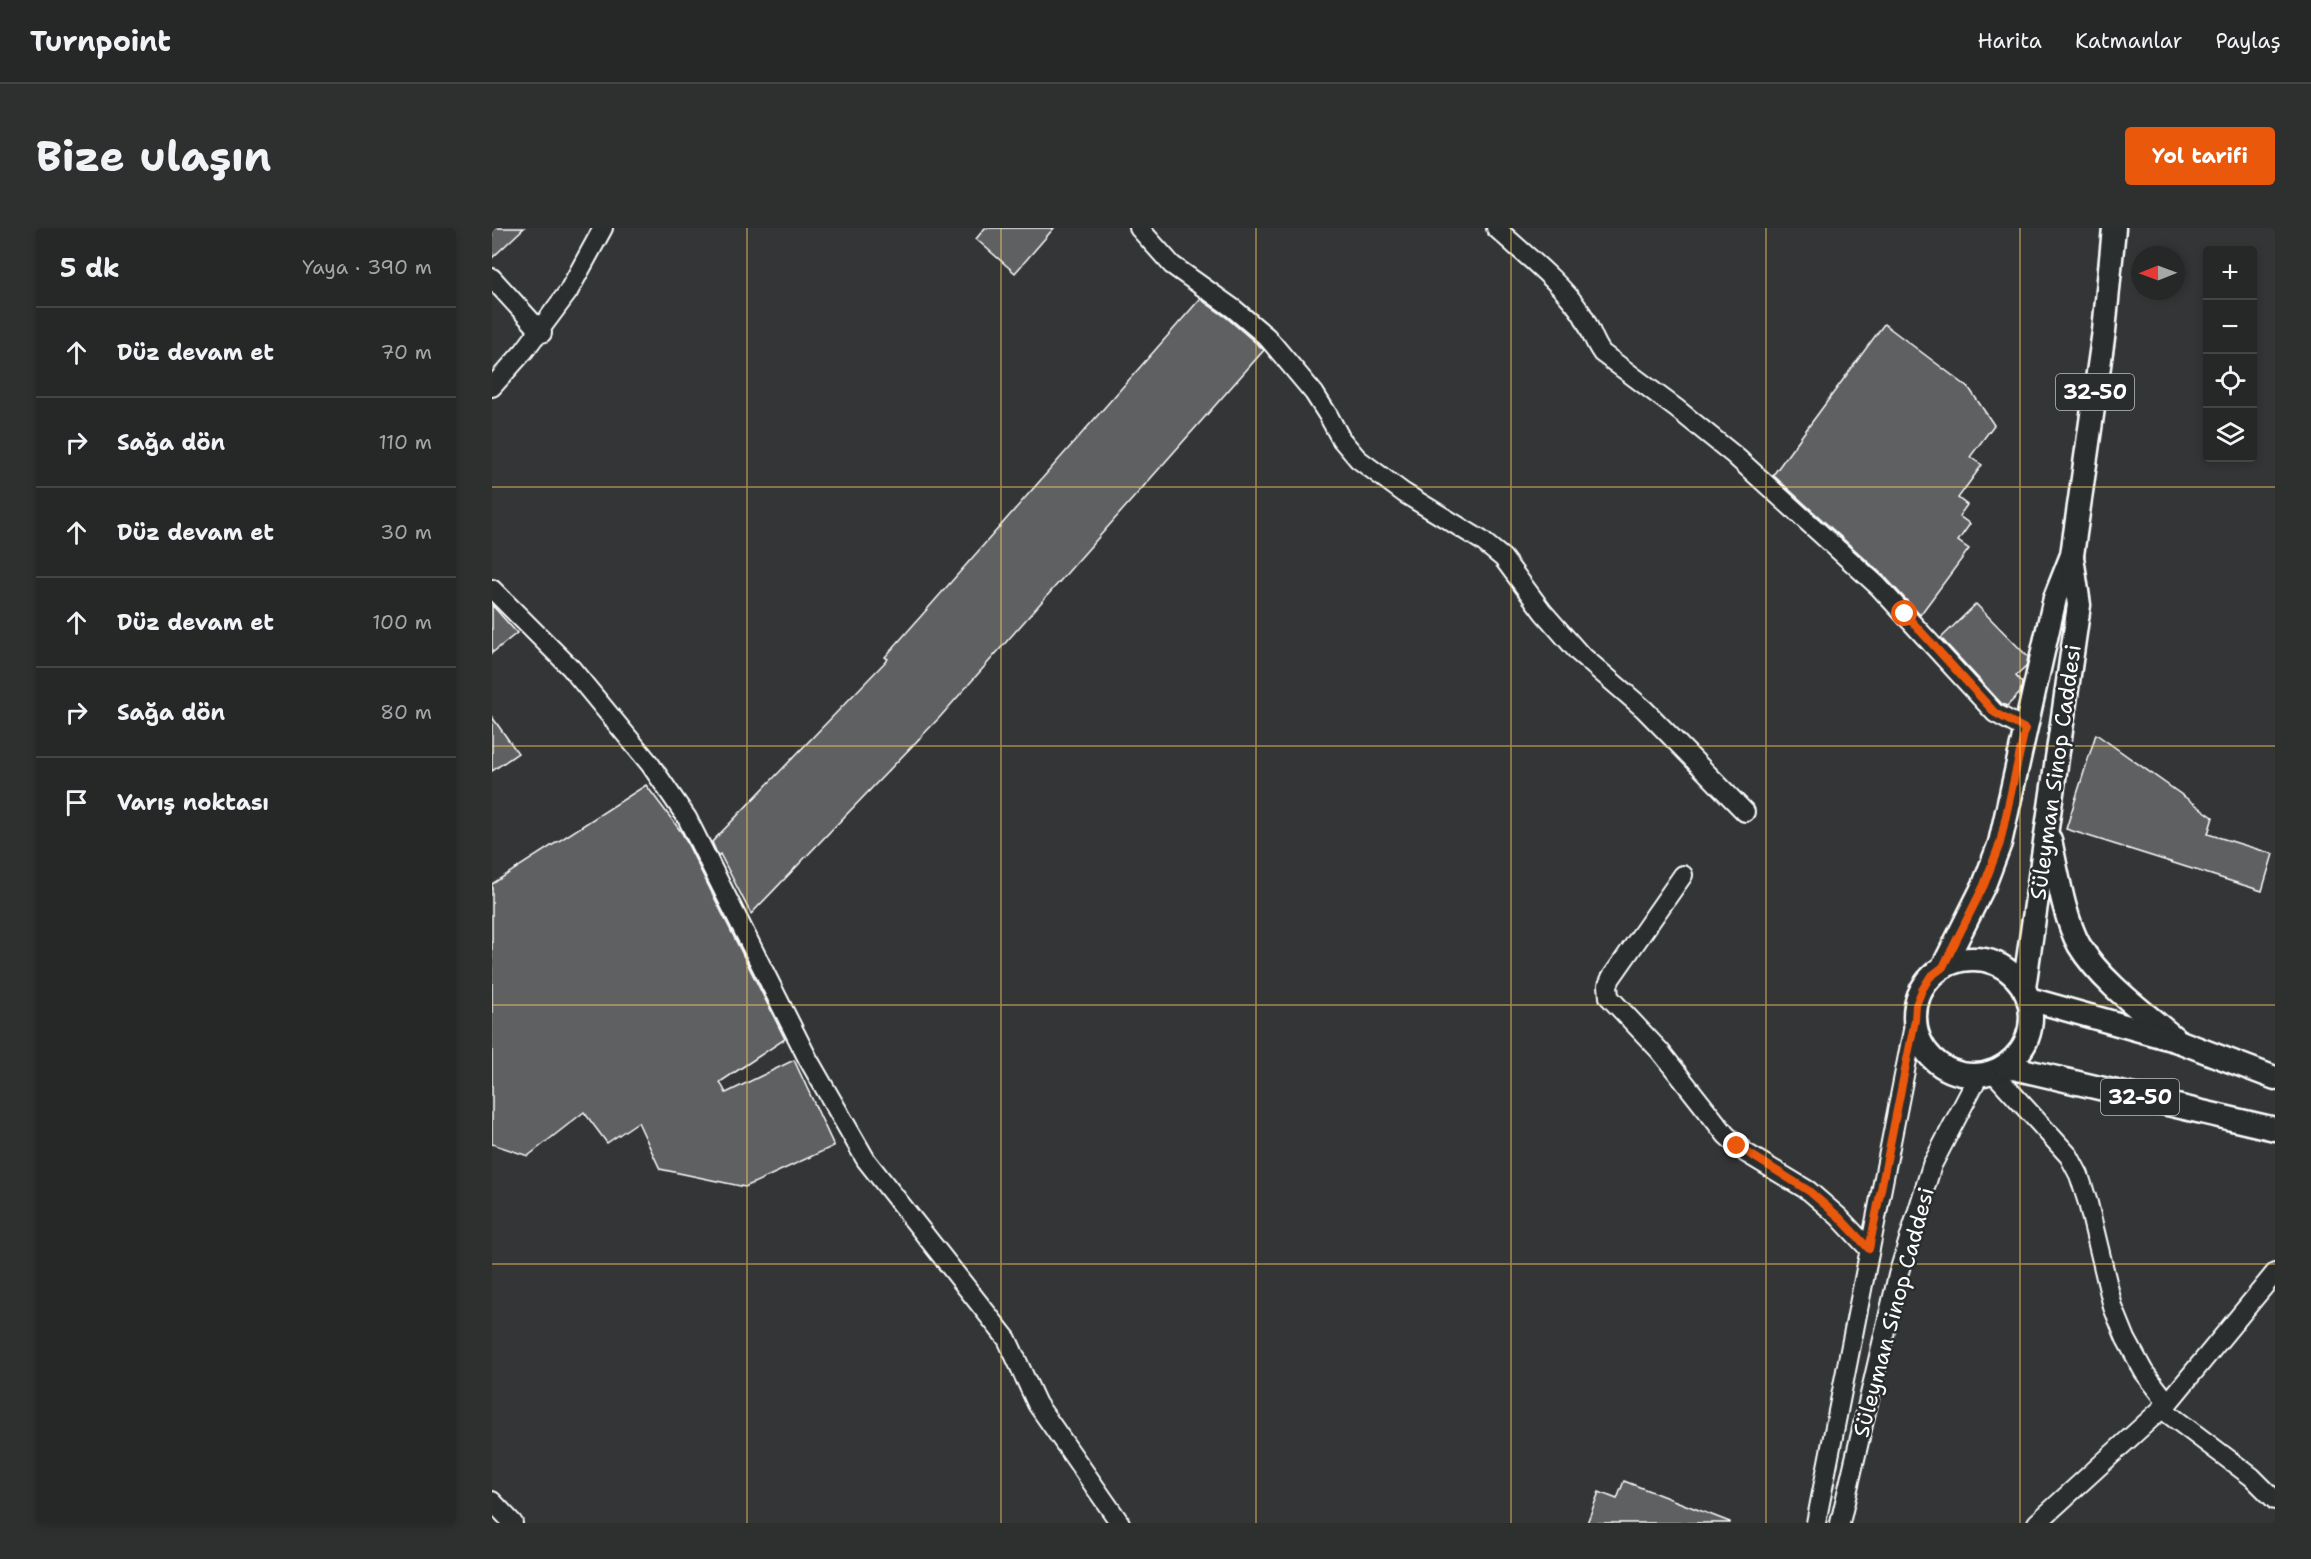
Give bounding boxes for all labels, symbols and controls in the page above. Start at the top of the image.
text: Turnpoint [30,22,171,60]
text: Harita [1977,27,2042,55]
text: Katmanlar [2075,27,2182,55]
text: Paylaş [2215,27,2281,55]
button: Yol tarifi [2125,127,2275,185]
text: Bize ulaşın [36,128,271,184]
north arrow [2131,246,2185,300]
map controls [2203,246,2257,462]
button: + [2203,246,2257,300]
text: 5 dk [60,250,120,285]
text: Yaya · 390 m [302,254,432,280]
button: − [2203,300,2257,354]
icon: ahead [60,336,93,369]
text: Düz devam et [117,338,274,367]
text: 70 m [380,339,432,365]
button: locate [2203,354,2257,408]
road number: 32-50 [2056,374,2134,410]
button: layers [2203,408,2257,462]
icon: right [60,426,93,459]
text: Sağa dön [117,428,225,457]
text: 110 m [378,429,432,455]
icon: ahead [60,516,93,549]
text: Düz devam et [117,518,274,547]
text: 30 m [380,519,432,545]
route start [1891,600,1917,626]
icon: ahead [60,606,93,639]
text: Düz devam et [117,608,274,637]
text: 100 m [372,609,432,635]
street label: Süleyman Sinop Caddesi [2023,643,2088,902]
icon: right [60,696,93,729]
text: Sağa dön [117,698,225,727]
text: 80 m [380,699,432,725]
icon: arrive [60,786,93,819]
text: Varış noktası [117,788,269,817]
road number: 32-50 [2101,1079,2179,1115]
route end [1723,1132,1749,1158]
street label: Süleyman Sinop Caddesi [1846,1184,1941,1440]

